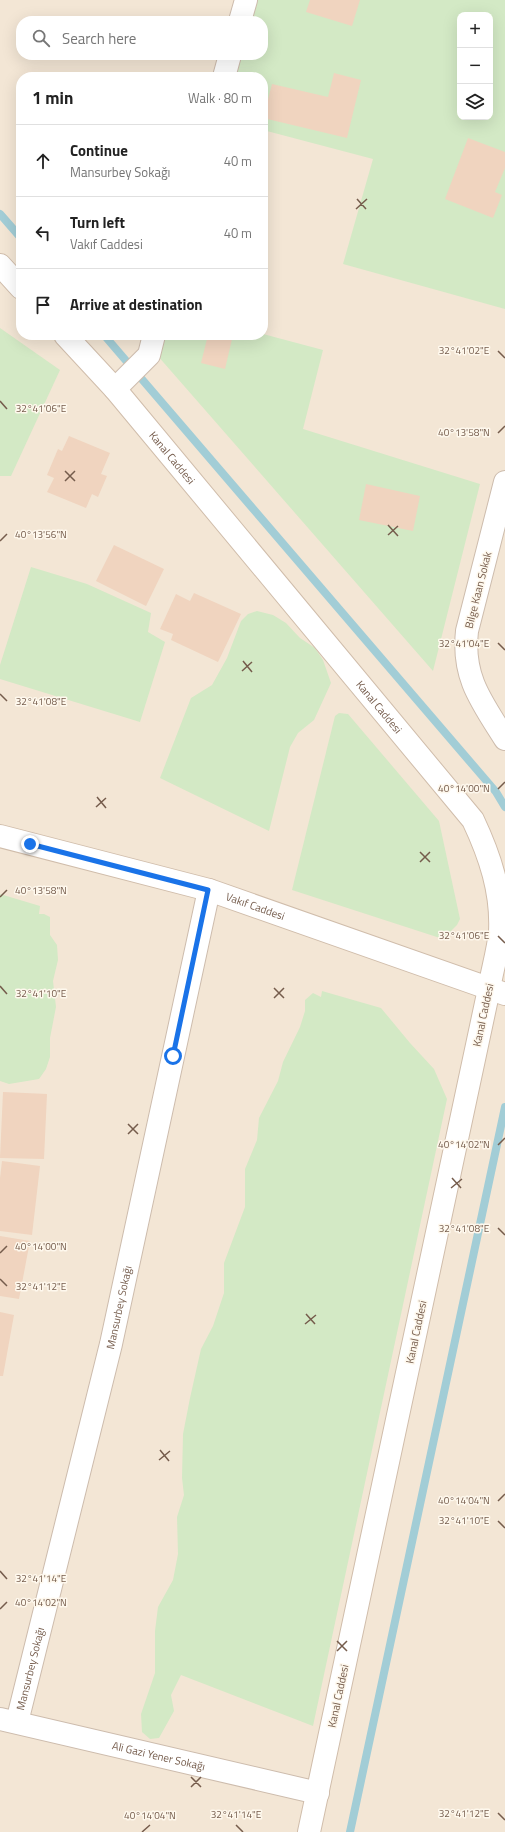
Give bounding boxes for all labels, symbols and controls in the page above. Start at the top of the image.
map controls [457,12,493,120]
button: + [457,12,493,48]
search box [16,16,268,60]
icon: search [30,27,52,49]
text: Search here [62,27,136,50]
button: − [457,48,493,84]
button: layers [457,84,493,120]
text: 1 min [32,85,73,111]
text: Walk · 80 m [188,88,252,108]
text: Continue [70,139,128,162]
icon: ahead [32,150,54,172]
text: 40 m [224,151,252,171]
text: Mansurbey Sokağı [70,162,170,182]
text: Turn left [70,211,125,234]
icon: left [32,222,54,244]
text: 40 m [224,223,252,243]
text: Vakıf Caddesi [70,234,143,254]
text: Arrive at destination [70,293,203,316]
icon: arrive [32,294,54,316]
text: 32°41'02"E [439,343,490,358]
text: 32°41'06"E [16,401,67,416]
text: 40°13'58"N [438,425,490,440]
street label: Kanal Caddesi [145,428,199,488]
text: 40°13'56"N [15,527,67,542]
street label: Bilge Kaan Sokak [461,549,495,630]
text: 32°41'04"E [439,636,490,651]
street label: Kanal Caddesi [352,677,406,737]
text: 32°41'08"E [16,694,67,709]
text: 40°14'00"N [438,781,490,796]
route end [21,835,39,853]
text: 40°13'58"N [15,883,67,898]
street label: Vakıf Caddesi [224,889,287,924]
text: 32°41'06"E [439,928,490,943]
street label: Kanal Caddesi [468,982,498,1048]
text: 32°41'10"E [16,986,67,1001]
route start [164,1047,182,1065]
text: 40°14'02"N [438,1137,490,1152]
text: 32°41'08"E [439,1221,490,1236]
text: 40°14'00"N [15,1239,67,1254]
street label: Mansurbey Sokağı [102,1264,136,1351]
text: 32°41'12"E [16,1279,67,1294]
street label: Kanal Caddesi [401,1299,431,1365]
text: 40°14'04"N [438,1493,490,1508]
text: 32°41'10"E [439,1513,490,1528]
text: 32°41'14"E [16,1571,67,1586]
text: 40°14'02"N [15,1595,67,1610]
street label: Mansurbey Sokağı [12,1625,48,1712]
street label: Kanal Caddesi [323,1663,353,1729]
street label: Ali Gazi Yener Sokağı [111,1737,207,1775]
text: 32°41'12"E [439,1806,490,1821]
text: 32°41'14"E [211,1807,262,1822]
text: 40°14'04"N [124,1808,176,1823]

